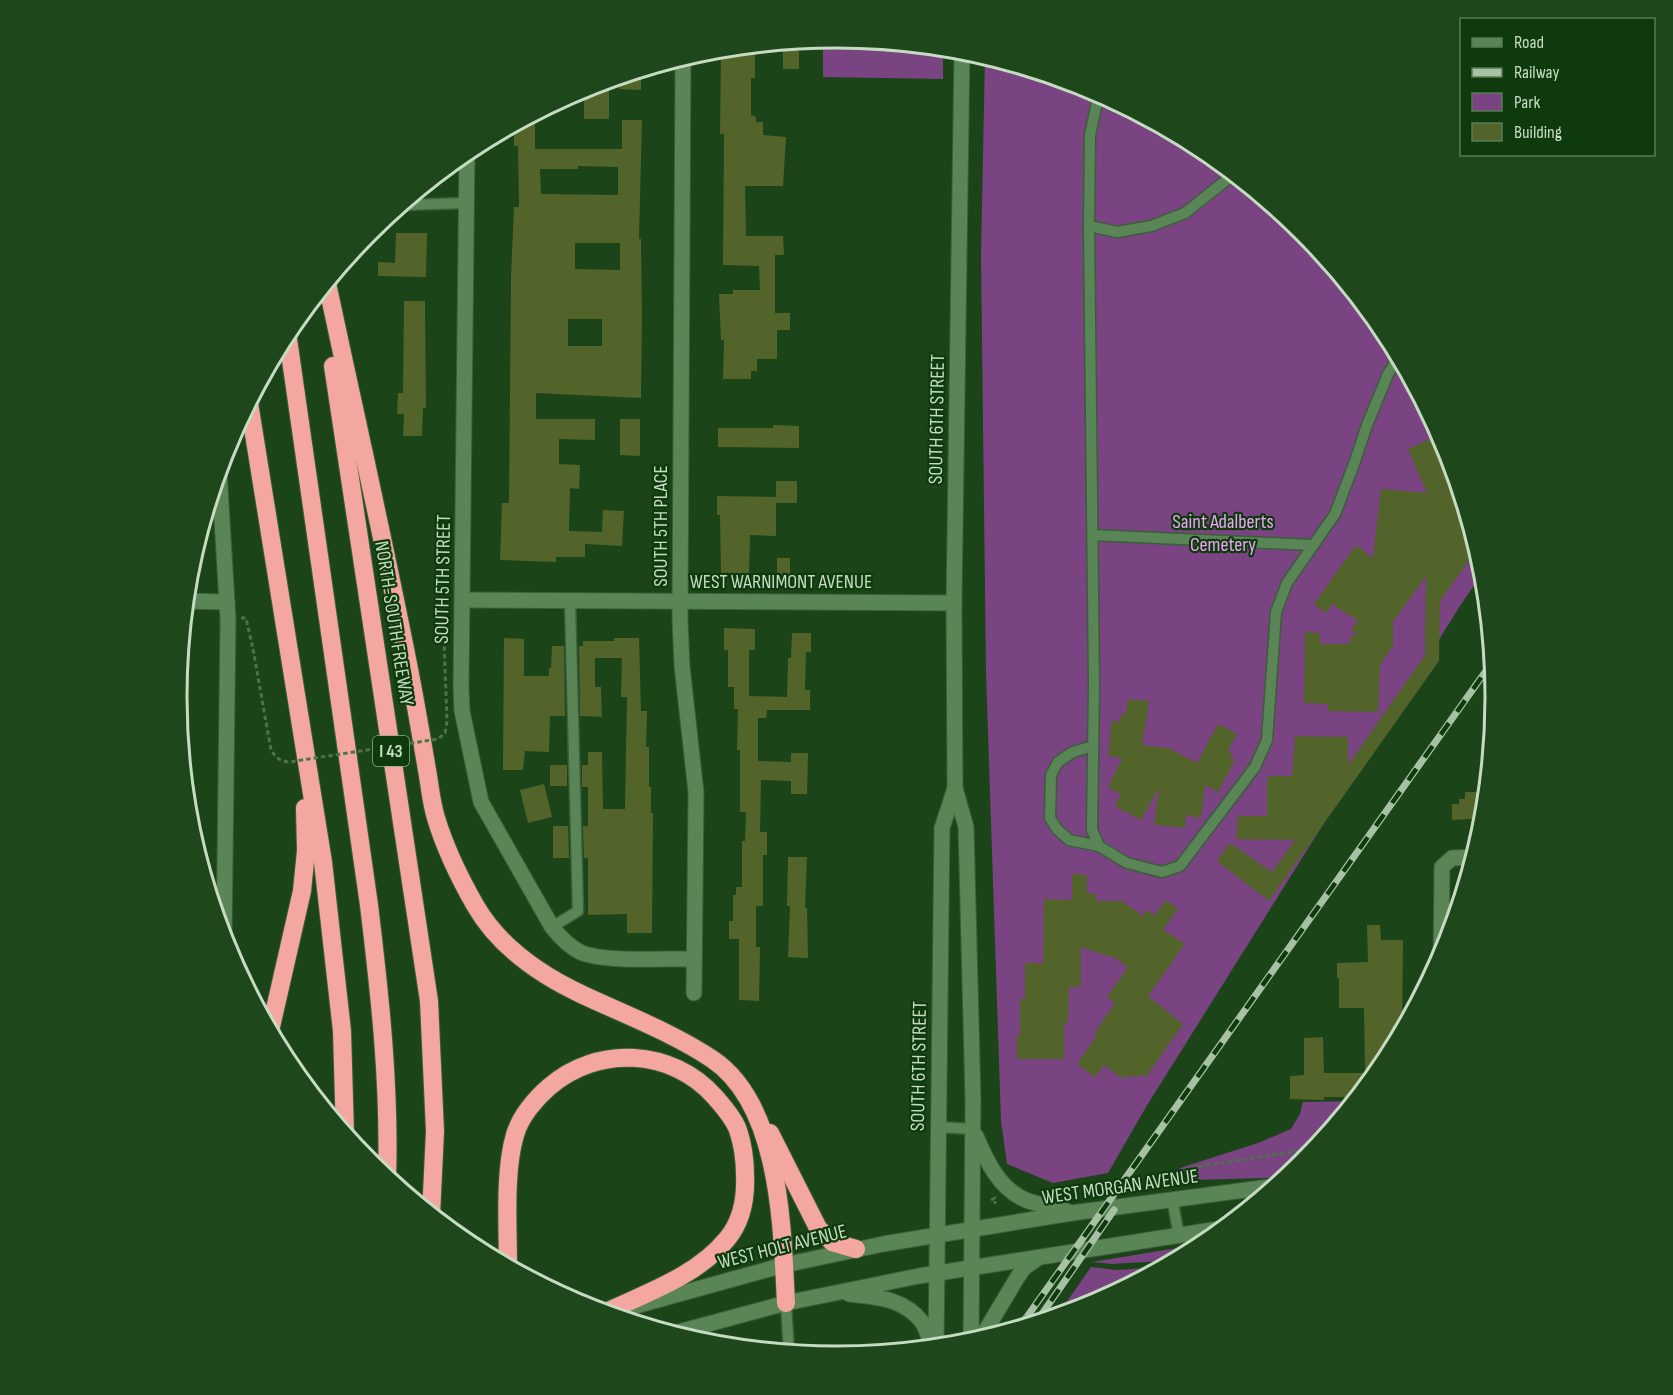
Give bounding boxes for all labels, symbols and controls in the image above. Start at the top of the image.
legend [1460,18,1655,156]
text: Road [1514,32,1544,53]
text: Railway [1514,62,1559,83]
text: Park [1514,92,1540,113]
text: Building [1514,122,1562,143]
street label: SOUTH 6TH STREET [924,354,950,484]
street label: SOUTH 5TH PLACE [649,465,673,587]
park label: Saint Adalberts Cemetery [1172,510,1274,557]
street label: SOUTH 5TH STREET [430,514,456,644]
street label: NORTH-SOUTH FREEWAY [369,539,419,708]
street label: WEST WARNIMONT AVENUE [690,570,872,594]
road number: I 43 [373,736,409,766]
street label: SOUTH 6TH STREET [906,1001,932,1131]
street label: WEST MORGAN AVENUE [1041,1164,1200,1210]
street label: WEST HOLT AVENUE [715,1219,849,1275]

